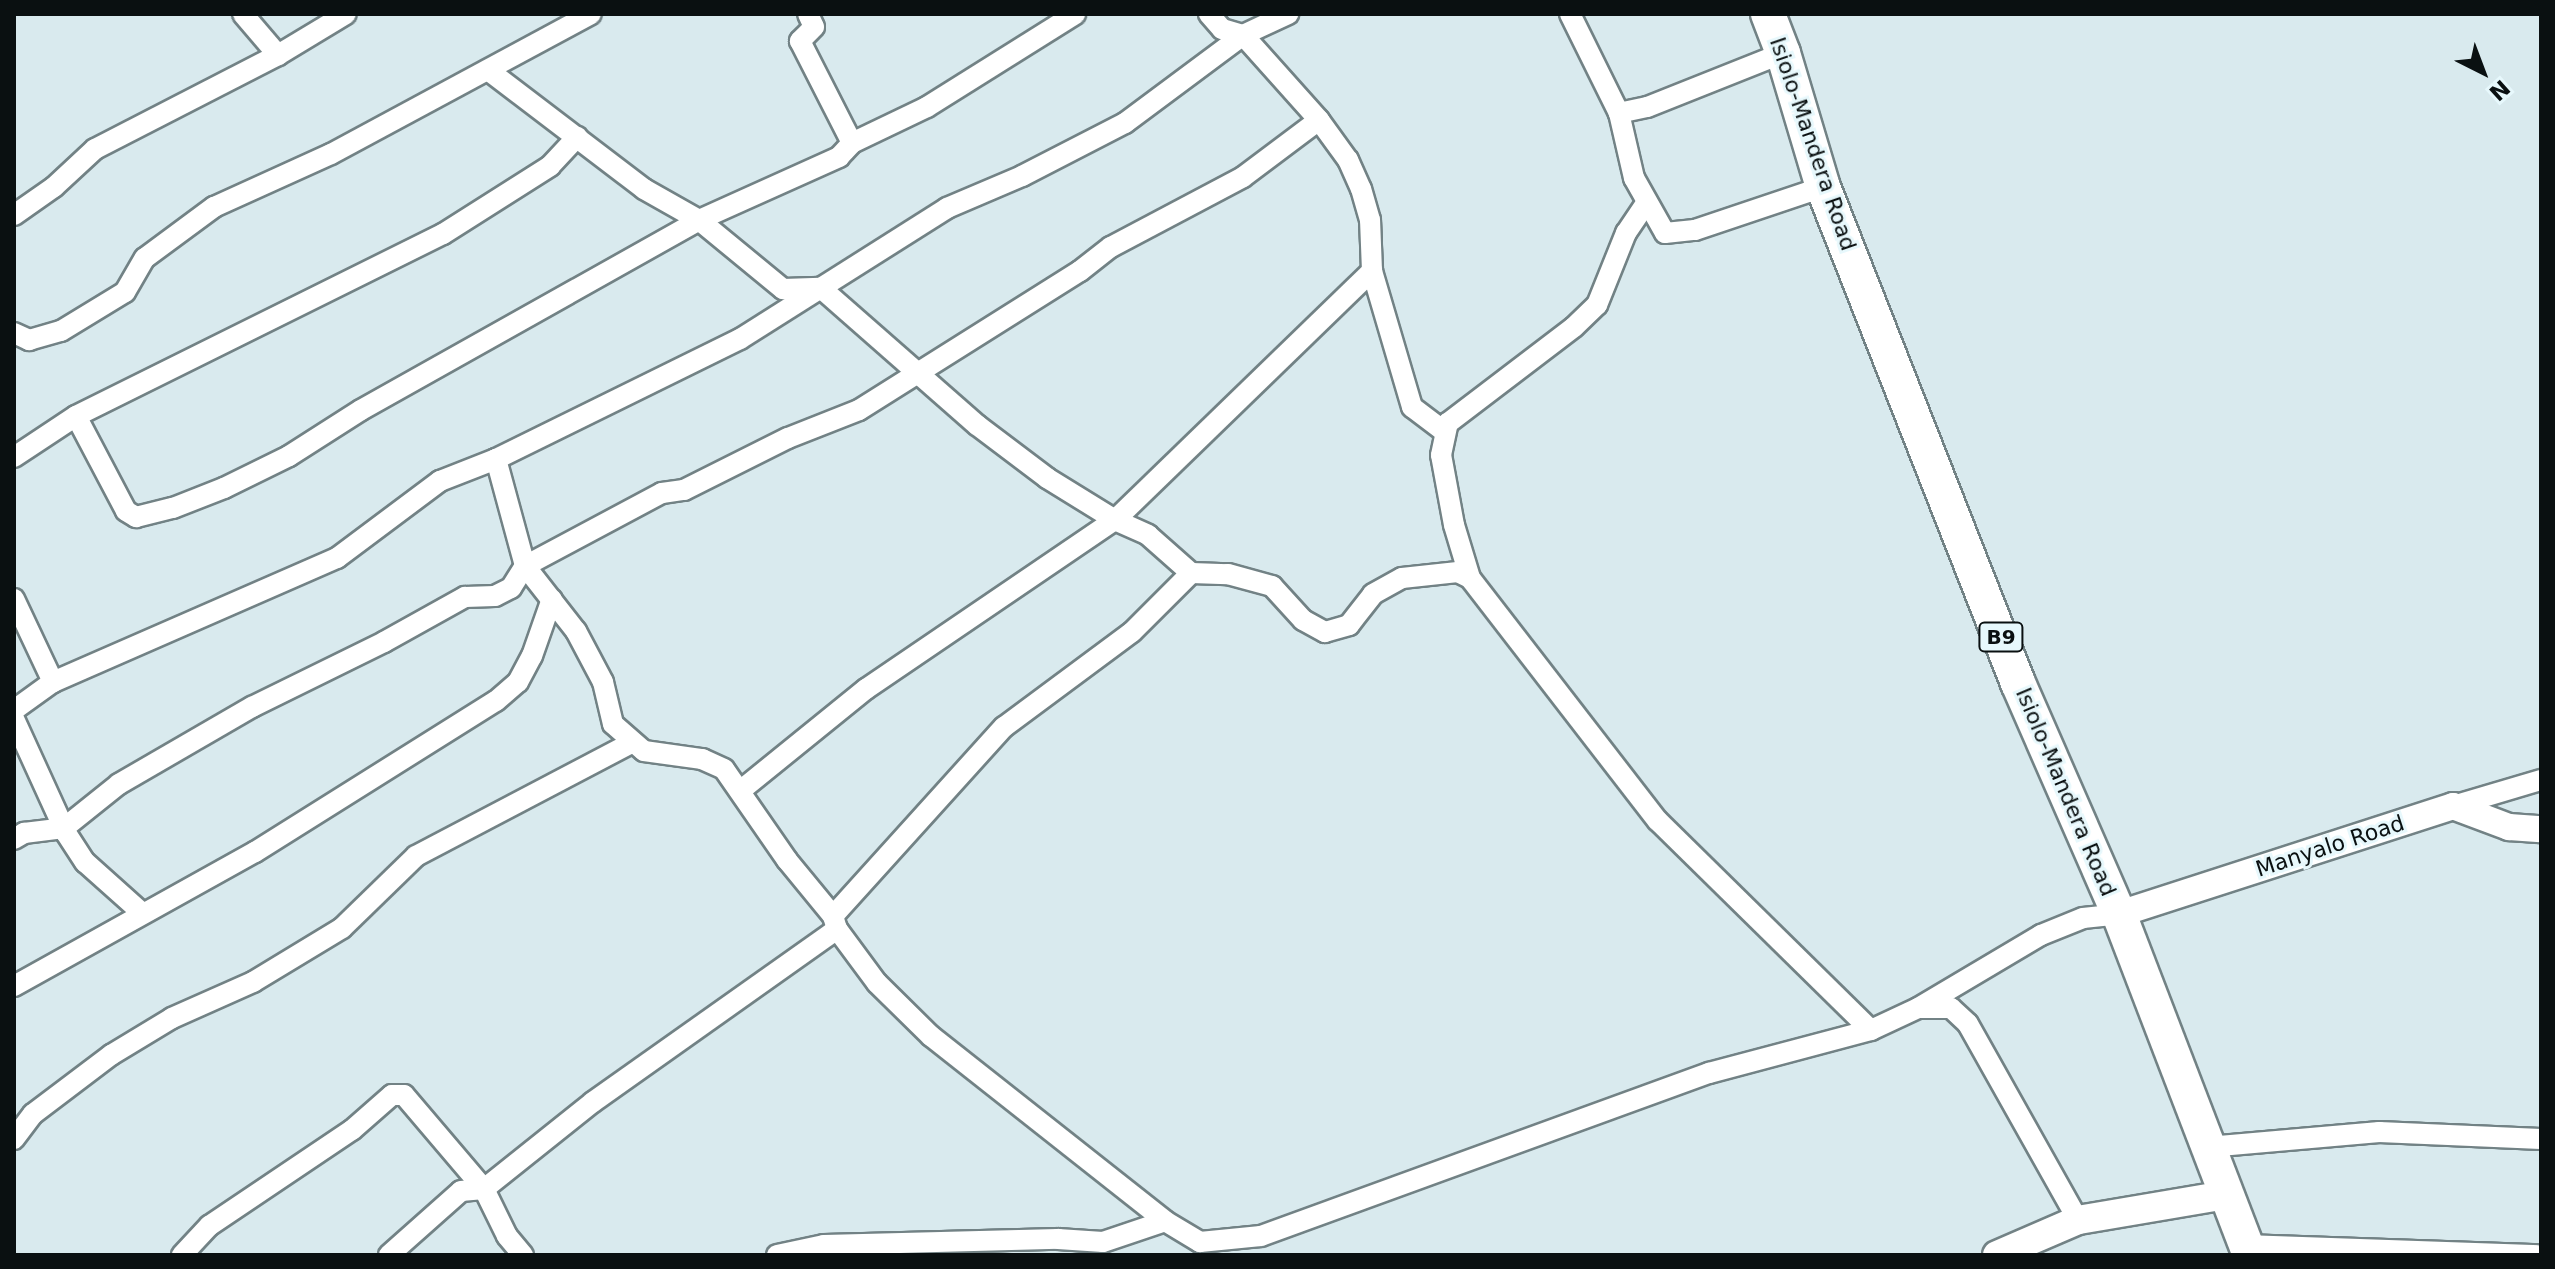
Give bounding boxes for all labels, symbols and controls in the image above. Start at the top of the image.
north arrow [2443,32,2523,112]
street label: Isiolo-Mandera Road [1764,34,1862,254]
text: N [2484,75,2515,106]
road number: B9 [1977,621,2025,653]
street label: Isiolo-Mandera Road [2010,684,2122,900]
street label: Manyalo Road [2252,810,2408,882]

